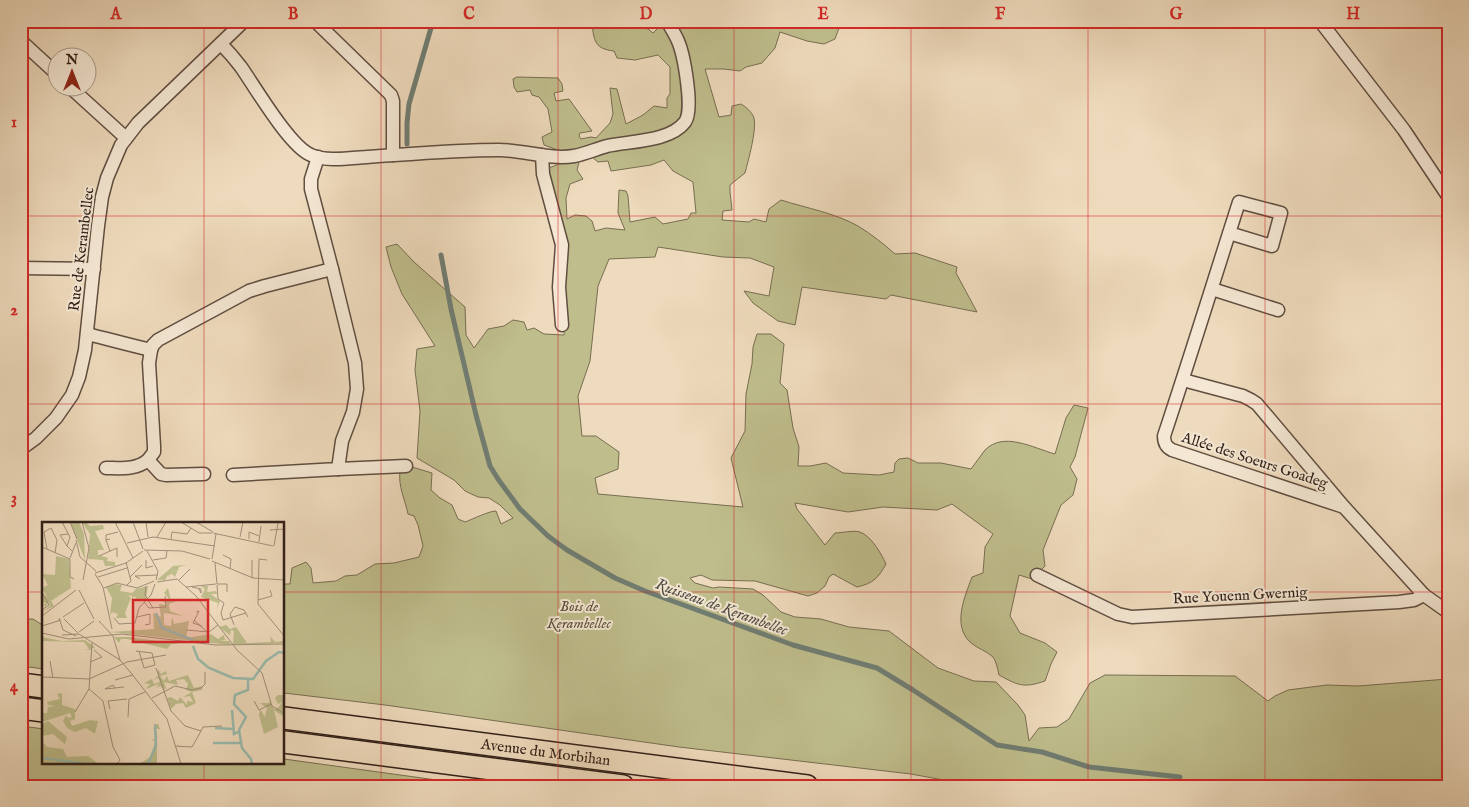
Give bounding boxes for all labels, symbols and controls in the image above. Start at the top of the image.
text: A [110,5,123,25]
text: B [288,5,299,25]
text: C [463,5,475,25]
text: D [640,5,653,25]
text: E [817,5,829,25]
text: F [995,5,1006,25]
text: G [1170,5,1183,25]
text: H [1346,5,1360,25]
north arrow [48,48,98,98]
text: N [65,51,78,69]
text: 1 [11,113,17,133]
street label: Rue de Kerambellec [64,186,99,312]
text: 2 [10,301,18,321]
street label: Allée des Soeurs Goadeg [1178,428,1331,493]
text: 3 [11,489,17,509]
inset map [42,522,285,764]
water label: Ruisseau de Kerambellec [652,575,791,641]
street label: Rue Youenn Gwernig [1172,582,1309,609]
park label: Bois de Kerambellec [546,597,612,633]
text: 4 [10,677,19,697]
street label: Avenue du Morbihan [479,735,612,770]

